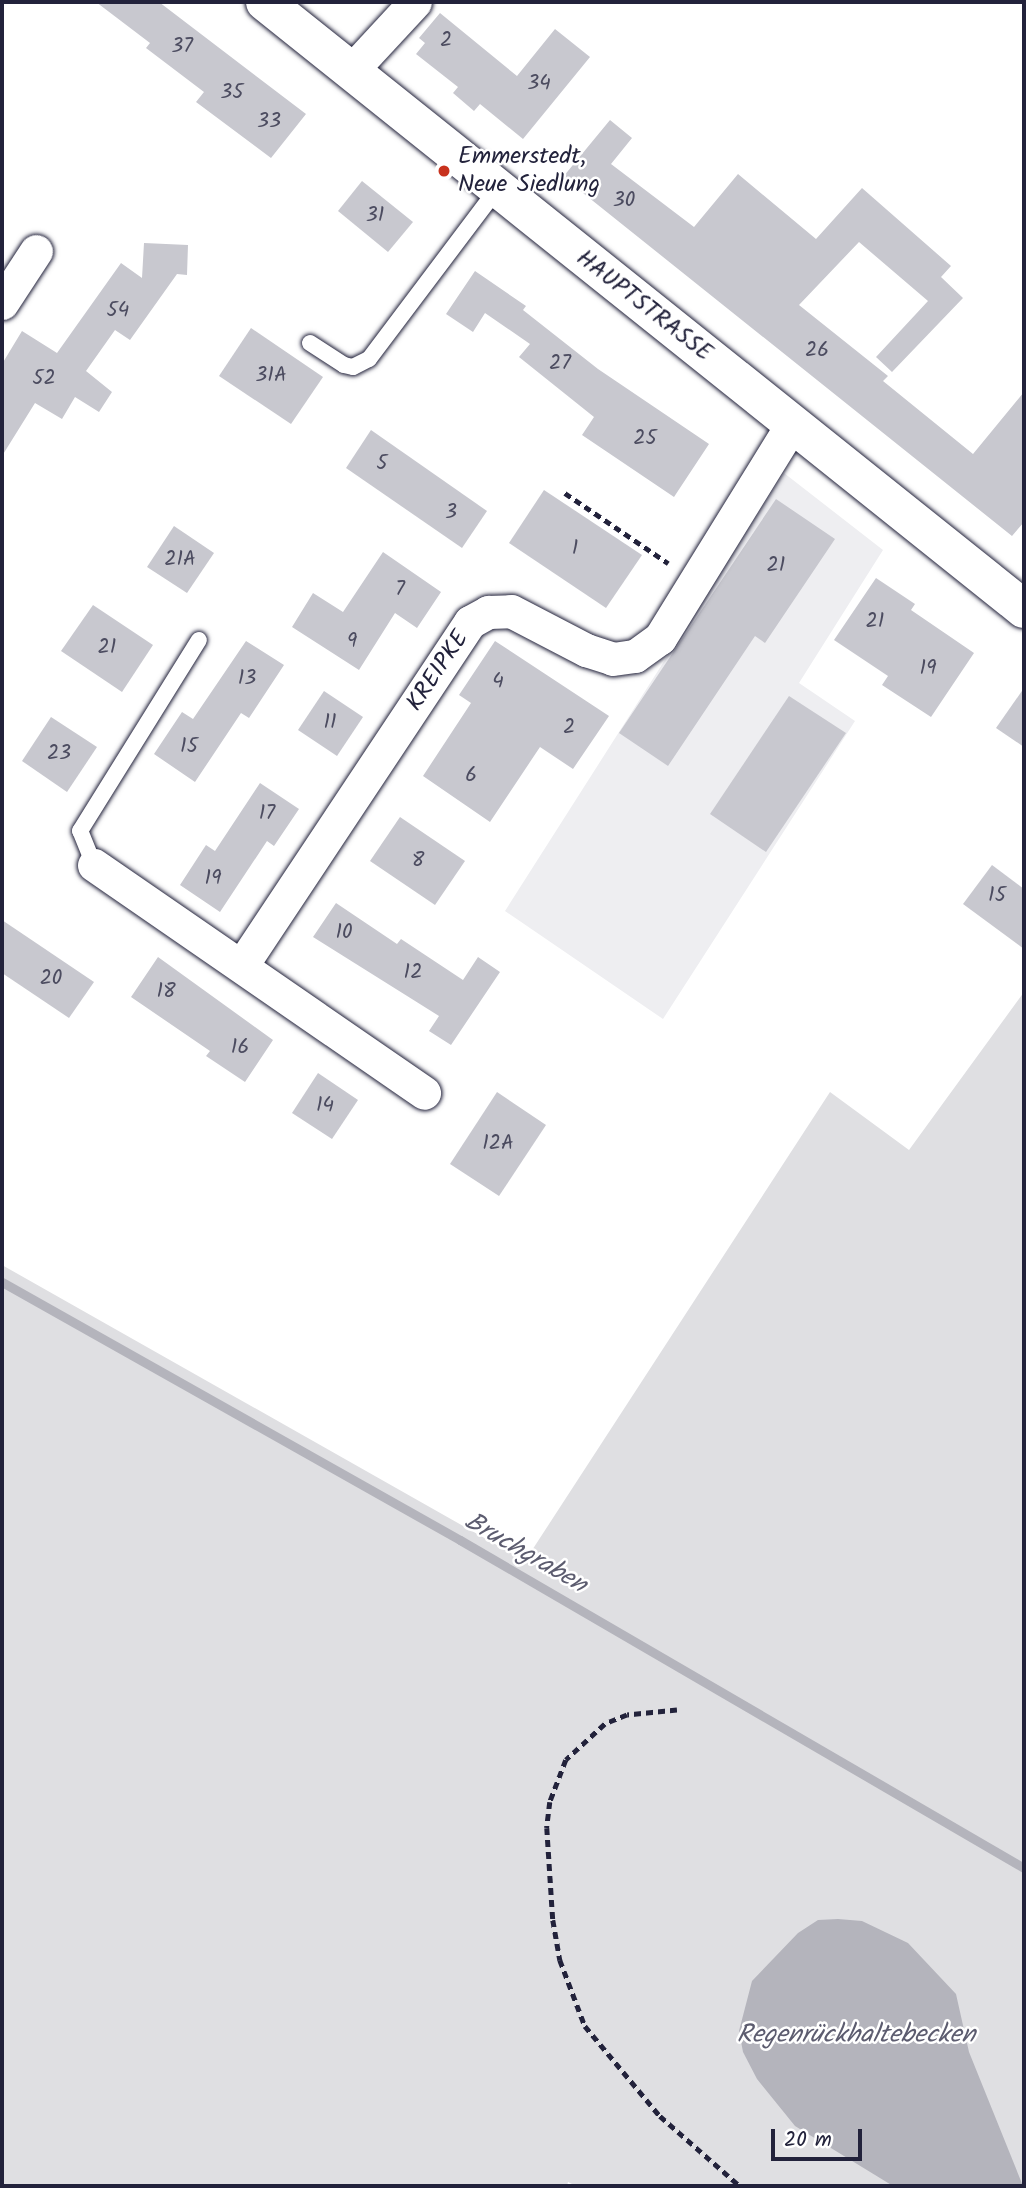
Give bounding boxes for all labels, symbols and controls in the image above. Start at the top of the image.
house number: 2 [440,28,452,54]
house number: 37 [171,34,193,60]
house number: 34 [527,71,551,97]
house number: 35 [220,80,244,106]
house number: 33 [257,109,281,135]
place label: Emmerstedt, Neue Siedlung [458,143,600,199]
marker: Emmerstedt, Neue Siedlung [436,163,452,179]
house number: 30 [613,188,635,214]
house number: 31 [366,203,384,229]
street label: HAUPTSTRASSE [570,244,718,368]
house number: 54 [107,298,129,324]
house number: 26 [805,338,829,364]
house number: 27 [549,351,571,377]
house number: 31A [255,363,287,389]
house number: 52 [32,366,56,392]
house number: 25 [633,426,657,452]
house number: 5 [376,451,388,477]
house number: 3 [445,500,457,526]
house number: 1 [572,536,578,562]
house number: 21A [164,547,196,573]
house number: 21 [767,553,785,579]
house number: 7 [395,577,405,603]
house number: 21 [866,609,884,635]
street label: KREIPKE [401,625,475,717]
house number: 9 [347,629,357,655]
house number: 21 [98,635,116,661]
house number: 19 [920,656,936,682]
house number: 13 [238,666,256,692]
house number: 4 [492,669,504,695]
house number: 11 [323,710,337,736]
house number: 2 [563,715,575,741]
house number: 15 [180,734,198,760]
house number: 23 [47,741,71,767]
house number: 6 [465,763,477,789]
house number: 17 [259,801,275,827]
house number: 8 [412,848,424,874]
house number: 19 [205,866,221,892]
house number: 15 [988,883,1006,909]
house number: 10 [335,920,353,946]
house number: 12 [404,960,422,986]
house number: 20 [40,966,62,992]
house number: 18 [156,979,176,1005]
house number: 16 [231,1035,249,1061]
house number: 14 [316,1093,334,1119]
house number: 12A [482,1131,514,1157]
water label: Bruchgraben [459,1507,591,1601]
water label: Regenrückhaltebecken [737,2020,975,2052]
scale bar [774,2114,865,2158]
text: 20 m [784,2124,832,2157]

